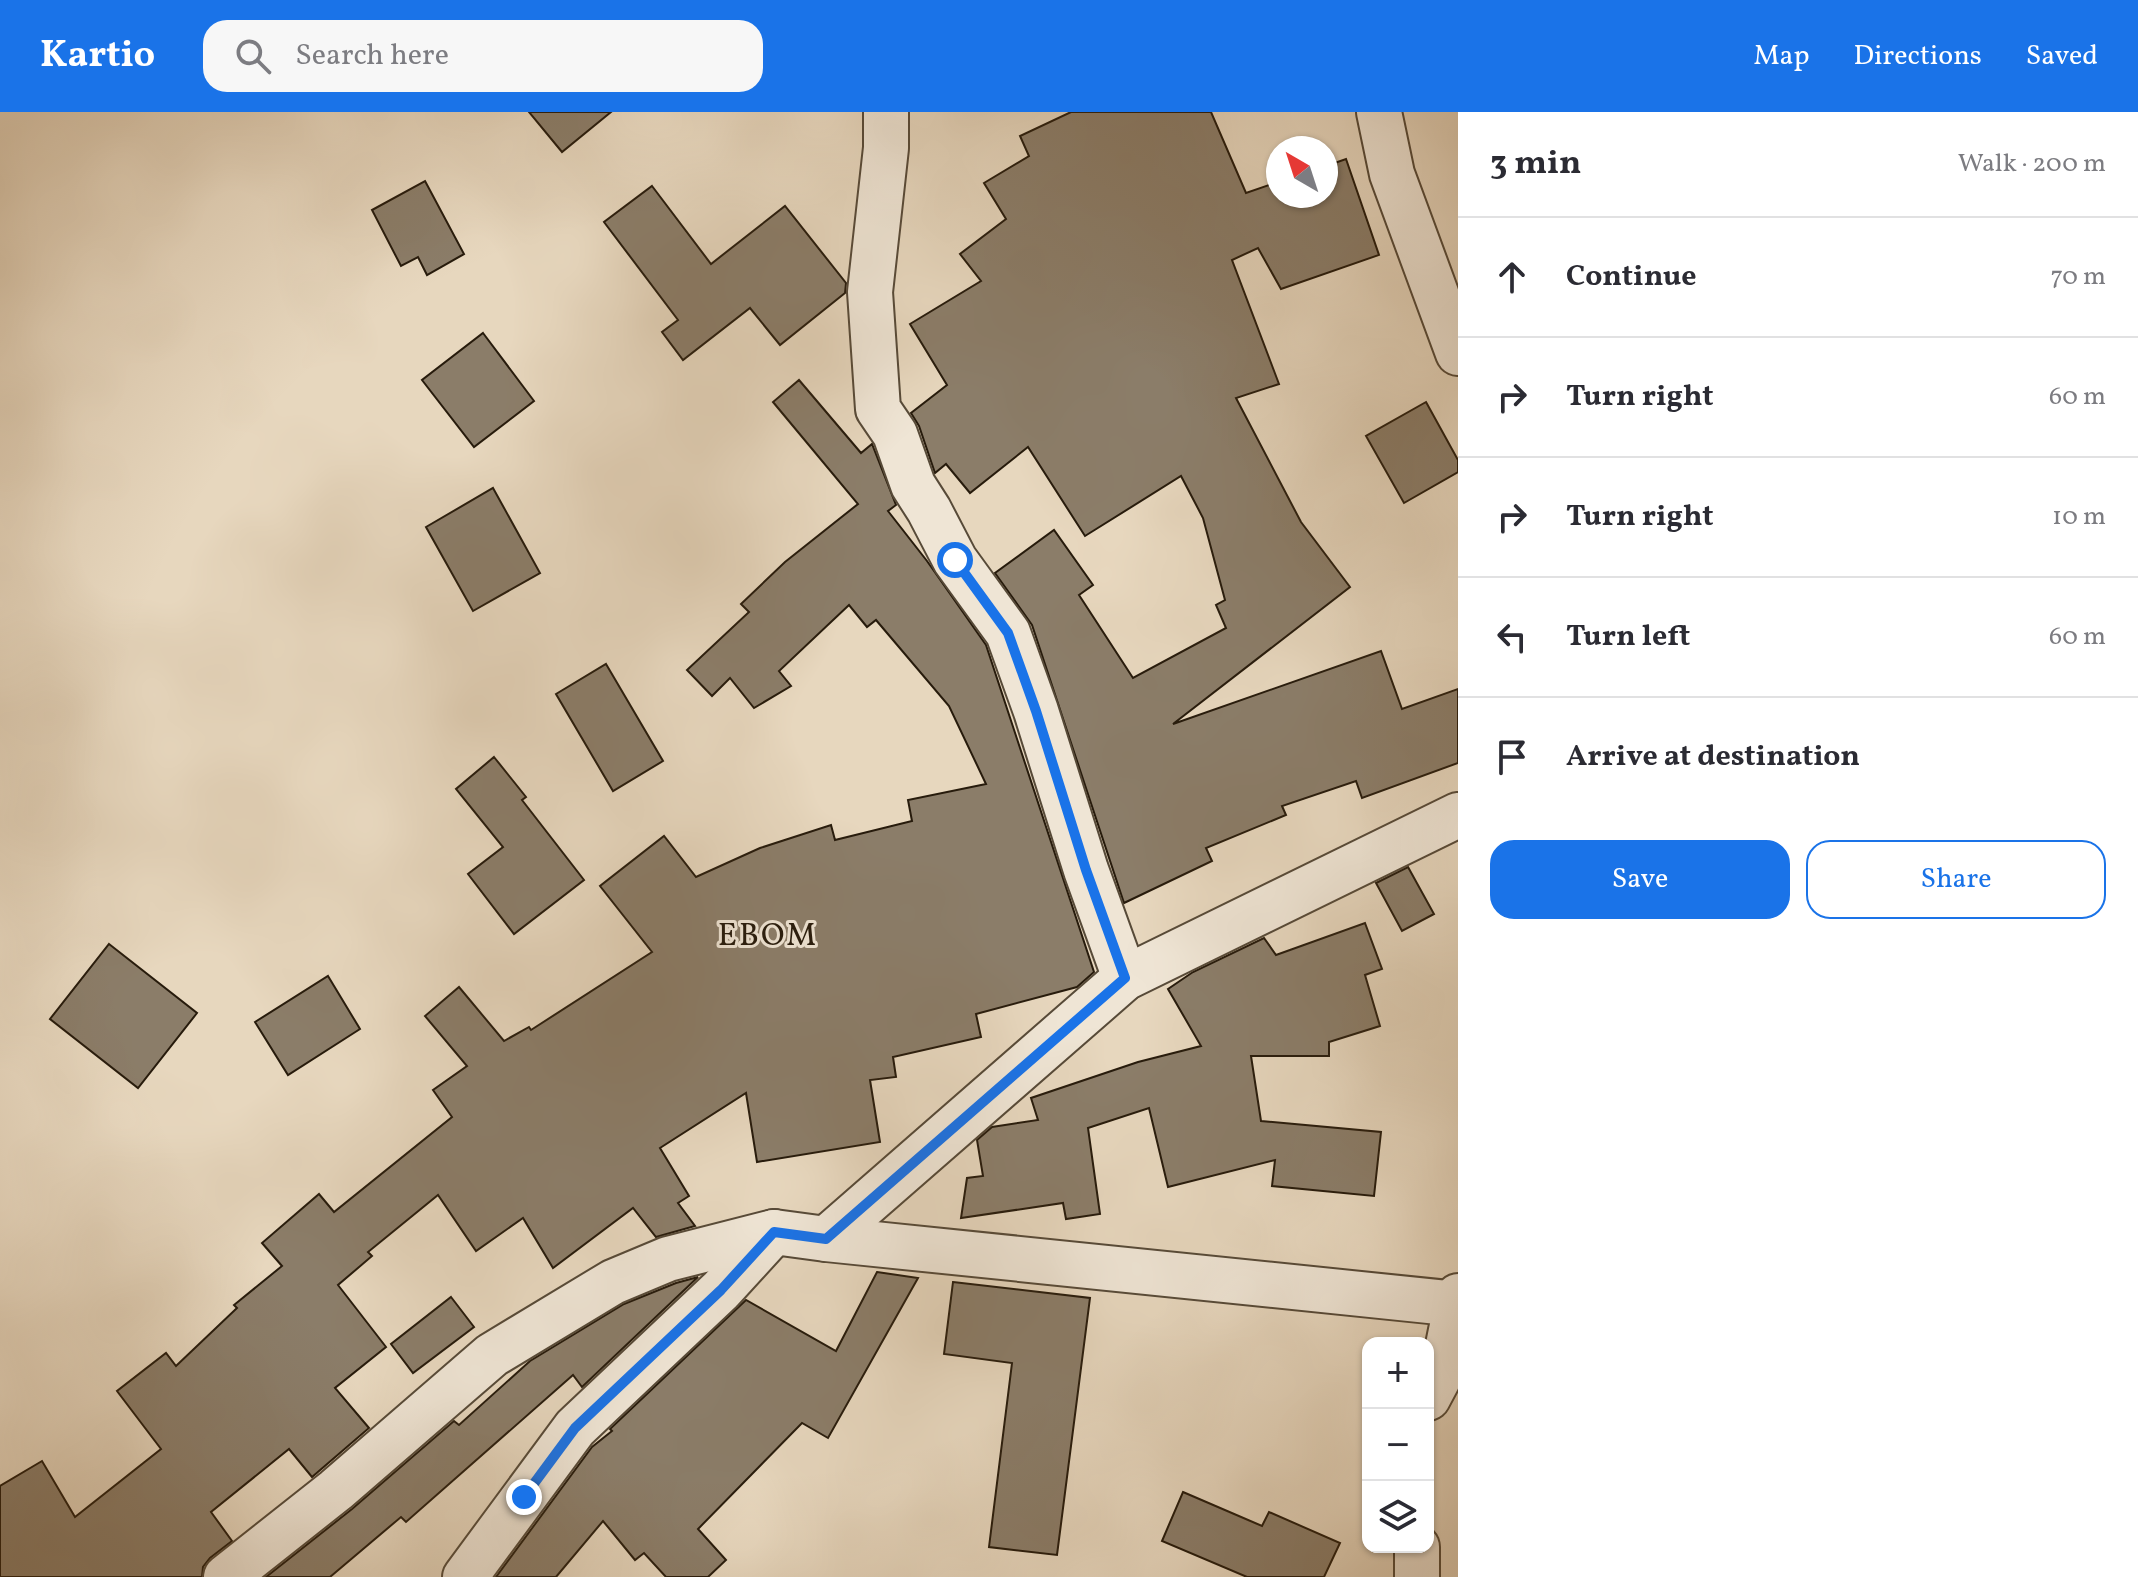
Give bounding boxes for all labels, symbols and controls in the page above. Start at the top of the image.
search box [203,20,763,92]
text: Kartio [40,30,155,83]
icon: search [231,34,275,78]
text: Search here [295,35,449,77]
text: Map [1754,37,1810,76]
text: Directions [1854,37,1982,76]
text: Saved [2026,37,2098,76]
north arrow [1266,136,1338,208]
text: 3 min [1490,141,1581,188]
text: Walk · 200 m [1958,146,2106,182]
icon: ahead [1490,255,1534,299]
text: Continue [1566,256,1697,298]
text: 70 m [2051,259,2106,295]
icon: right [1490,375,1534,419]
text: Turn right [1566,376,1714,418]
text: 60 m [2049,379,2106,415]
icon: right [1490,495,1534,539]
text: Turn right [1566,496,1714,538]
text: 10 m [2052,499,2106,535]
route start [937,542,973,578]
icon: left [1490,615,1534,659]
text: Turn left [1566,616,1690,658]
text: 60 m [2049,619,2106,655]
icon: arrive [1490,735,1534,779]
text: Arrive at destination [1566,736,1860,778]
button: Save [1490,840,1790,919]
button: Share [1806,840,2106,919]
district label: EBOM [718,915,818,959]
map controls [1362,1337,1434,1553]
button: + [1362,1337,1434,1409]
button: − [1362,1409,1434,1481]
route end [506,1479,542,1515]
button: layers [1362,1481,1434,1553]

